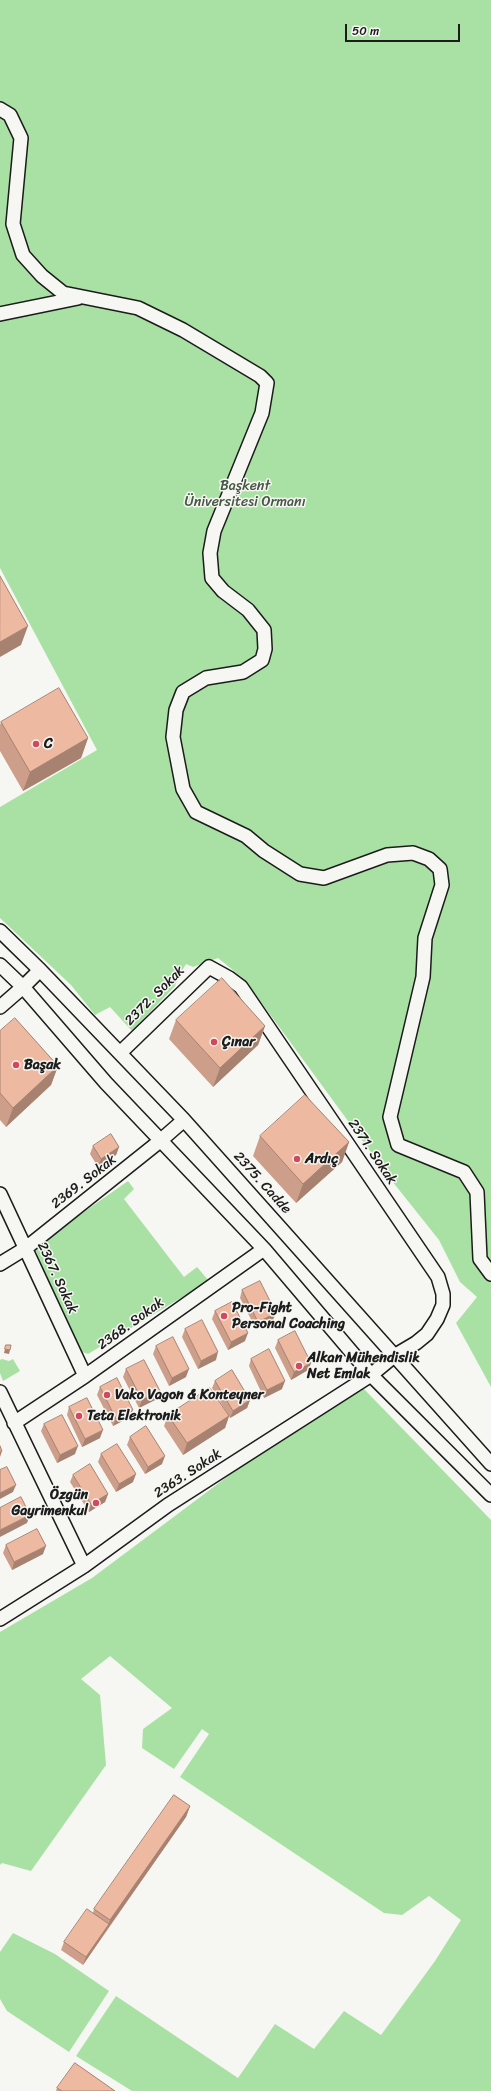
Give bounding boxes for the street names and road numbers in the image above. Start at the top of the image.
street label: 2372. Sokak [122,963,188,1029]
street label: 2371. Sokak [344,1116,400,1188]
street label: 2375. Cadde [230,1148,294,1218]
street label: 2369. Sokak [48,1151,120,1213]
street label: 2367. Sokak [33,1239,81,1317]
street label: 2368. Sokak [95,1294,167,1354]
street label: 2363. Sokak [151,1446,225,1502]

